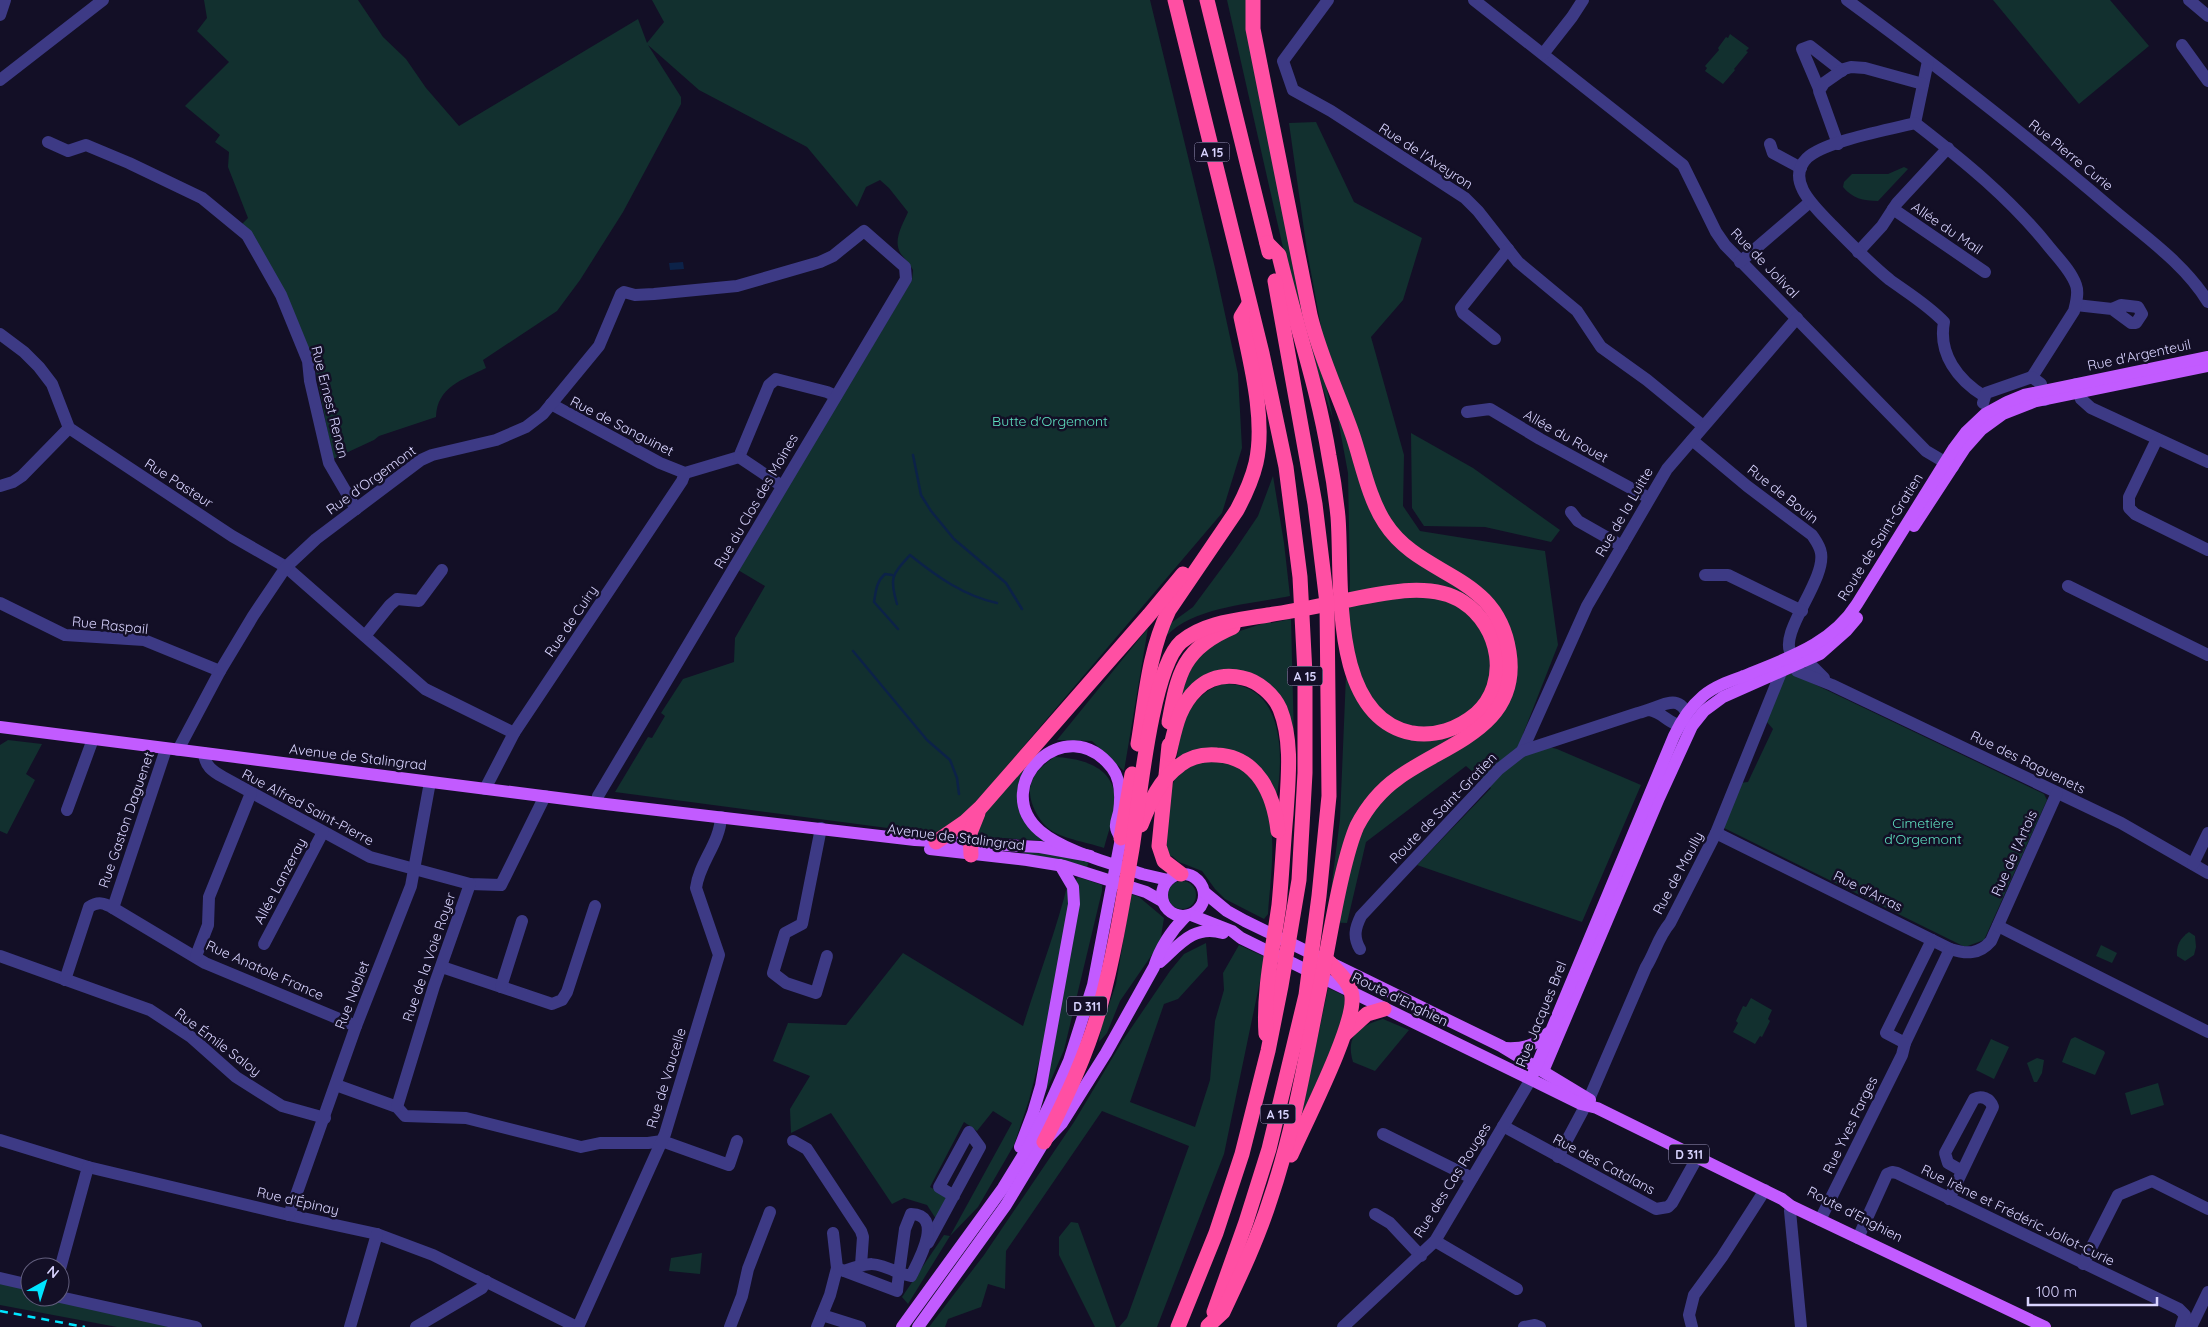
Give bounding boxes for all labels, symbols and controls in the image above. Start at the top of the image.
street label: Rue Pierre Curie [2025,115,2117,195]
street label: Rue de l'Aveyron [1376,119,1476,193]
road number: A 15 [1194,142,1230,162]
street label: Allée du Mail [1908,198,1986,258]
street label: Rue de Jolival [1727,224,1803,302]
street label: Rue d'Argenteuil [2085,335,2193,375]
street label: Rue Ernest Renan [307,344,353,460]
street label: Rue de Sanguinet [567,392,677,460]
street label: Allée du Rouet [1521,405,1612,467]
park label: Butte d'Orgemont [992,412,1108,430]
street label: Rue du Clos des Moines [710,430,802,572]
street label: Rue d'Orgemont [323,441,420,519]
street label: Rue Pasteur [141,454,217,512]
street label: Rue de Bouin [1744,461,1822,527]
street label: Rue de la Luitte [1591,464,1657,560]
street label: Route de Saint-Gratien [1833,470,1927,604]
street label: Rue de Cuiry [540,582,602,660]
street label: Rue Raspail [71,612,149,638]
road number: A 15 [1288,666,1322,686]
street label: Rue des Raguenets [1968,726,2088,798]
street label: Avenue de Stalingrad [288,740,428,774]
street label: Rue Gaston Daguenet [94,749,158,890]
street label: Route de Saint-Gratien [1385,749,1501,867]
street label: Rue Alfred Saint-Pierre [239,765,377,849]
street label: Rue de l'Artois [1987,807,2041,899]
park label: Cimetière d'Orgemont [1884,814,1962,848]
street label: Avenue de Stalingrad [886,820,1026,854]
street label: Rue de Maully [1649,828,1707,918]
street label: Allée Lanzeray [250,835,310,927]
street label: Rue d'Arras [1830,867,1906,915]
street label: Rue de la Voie Royer [398,889,460,1024]
street label: Rue Anatole France [203,936,327,1004]
street label: Rue Noblet [331,958,373,1032]
street label: Rue Jacques Brel [1512,958,1570,1070]
street label: Route d'Enghien [1349,968,1451,1030]
road number: D 311 [1067,996,1107,1016]
street label: Rue Émile Saloy [171,1004,265,1080]
street label: Rue de Vaucelle [642,1026,690,1130]
street label: Rue Yves Farges [1819,1073,1881,1177]
road number: A 15 [1260,1104,1296,1124]
street label: Rue des Cas Rouges [1409,1119,1495,1241]
street label: Rue des Catalans [1550,1130,1658,1198]
road number: D 311 [1669,1144,1709,1164]
street label: Rue Irène et Frédéric Joliot-Curie [1918,1160,2118,1270]
street label: Route d'Enghien [1804,1182,1906,1246]
street label: Rue d'Épinay [255,1183,341,1219]
north arrow [20,1257,70,1307]
text: N [44,1262,63,1282]
scale bar [2028,1274,2157,1306]
text: 100 m [2036,1282,2077,1301]

